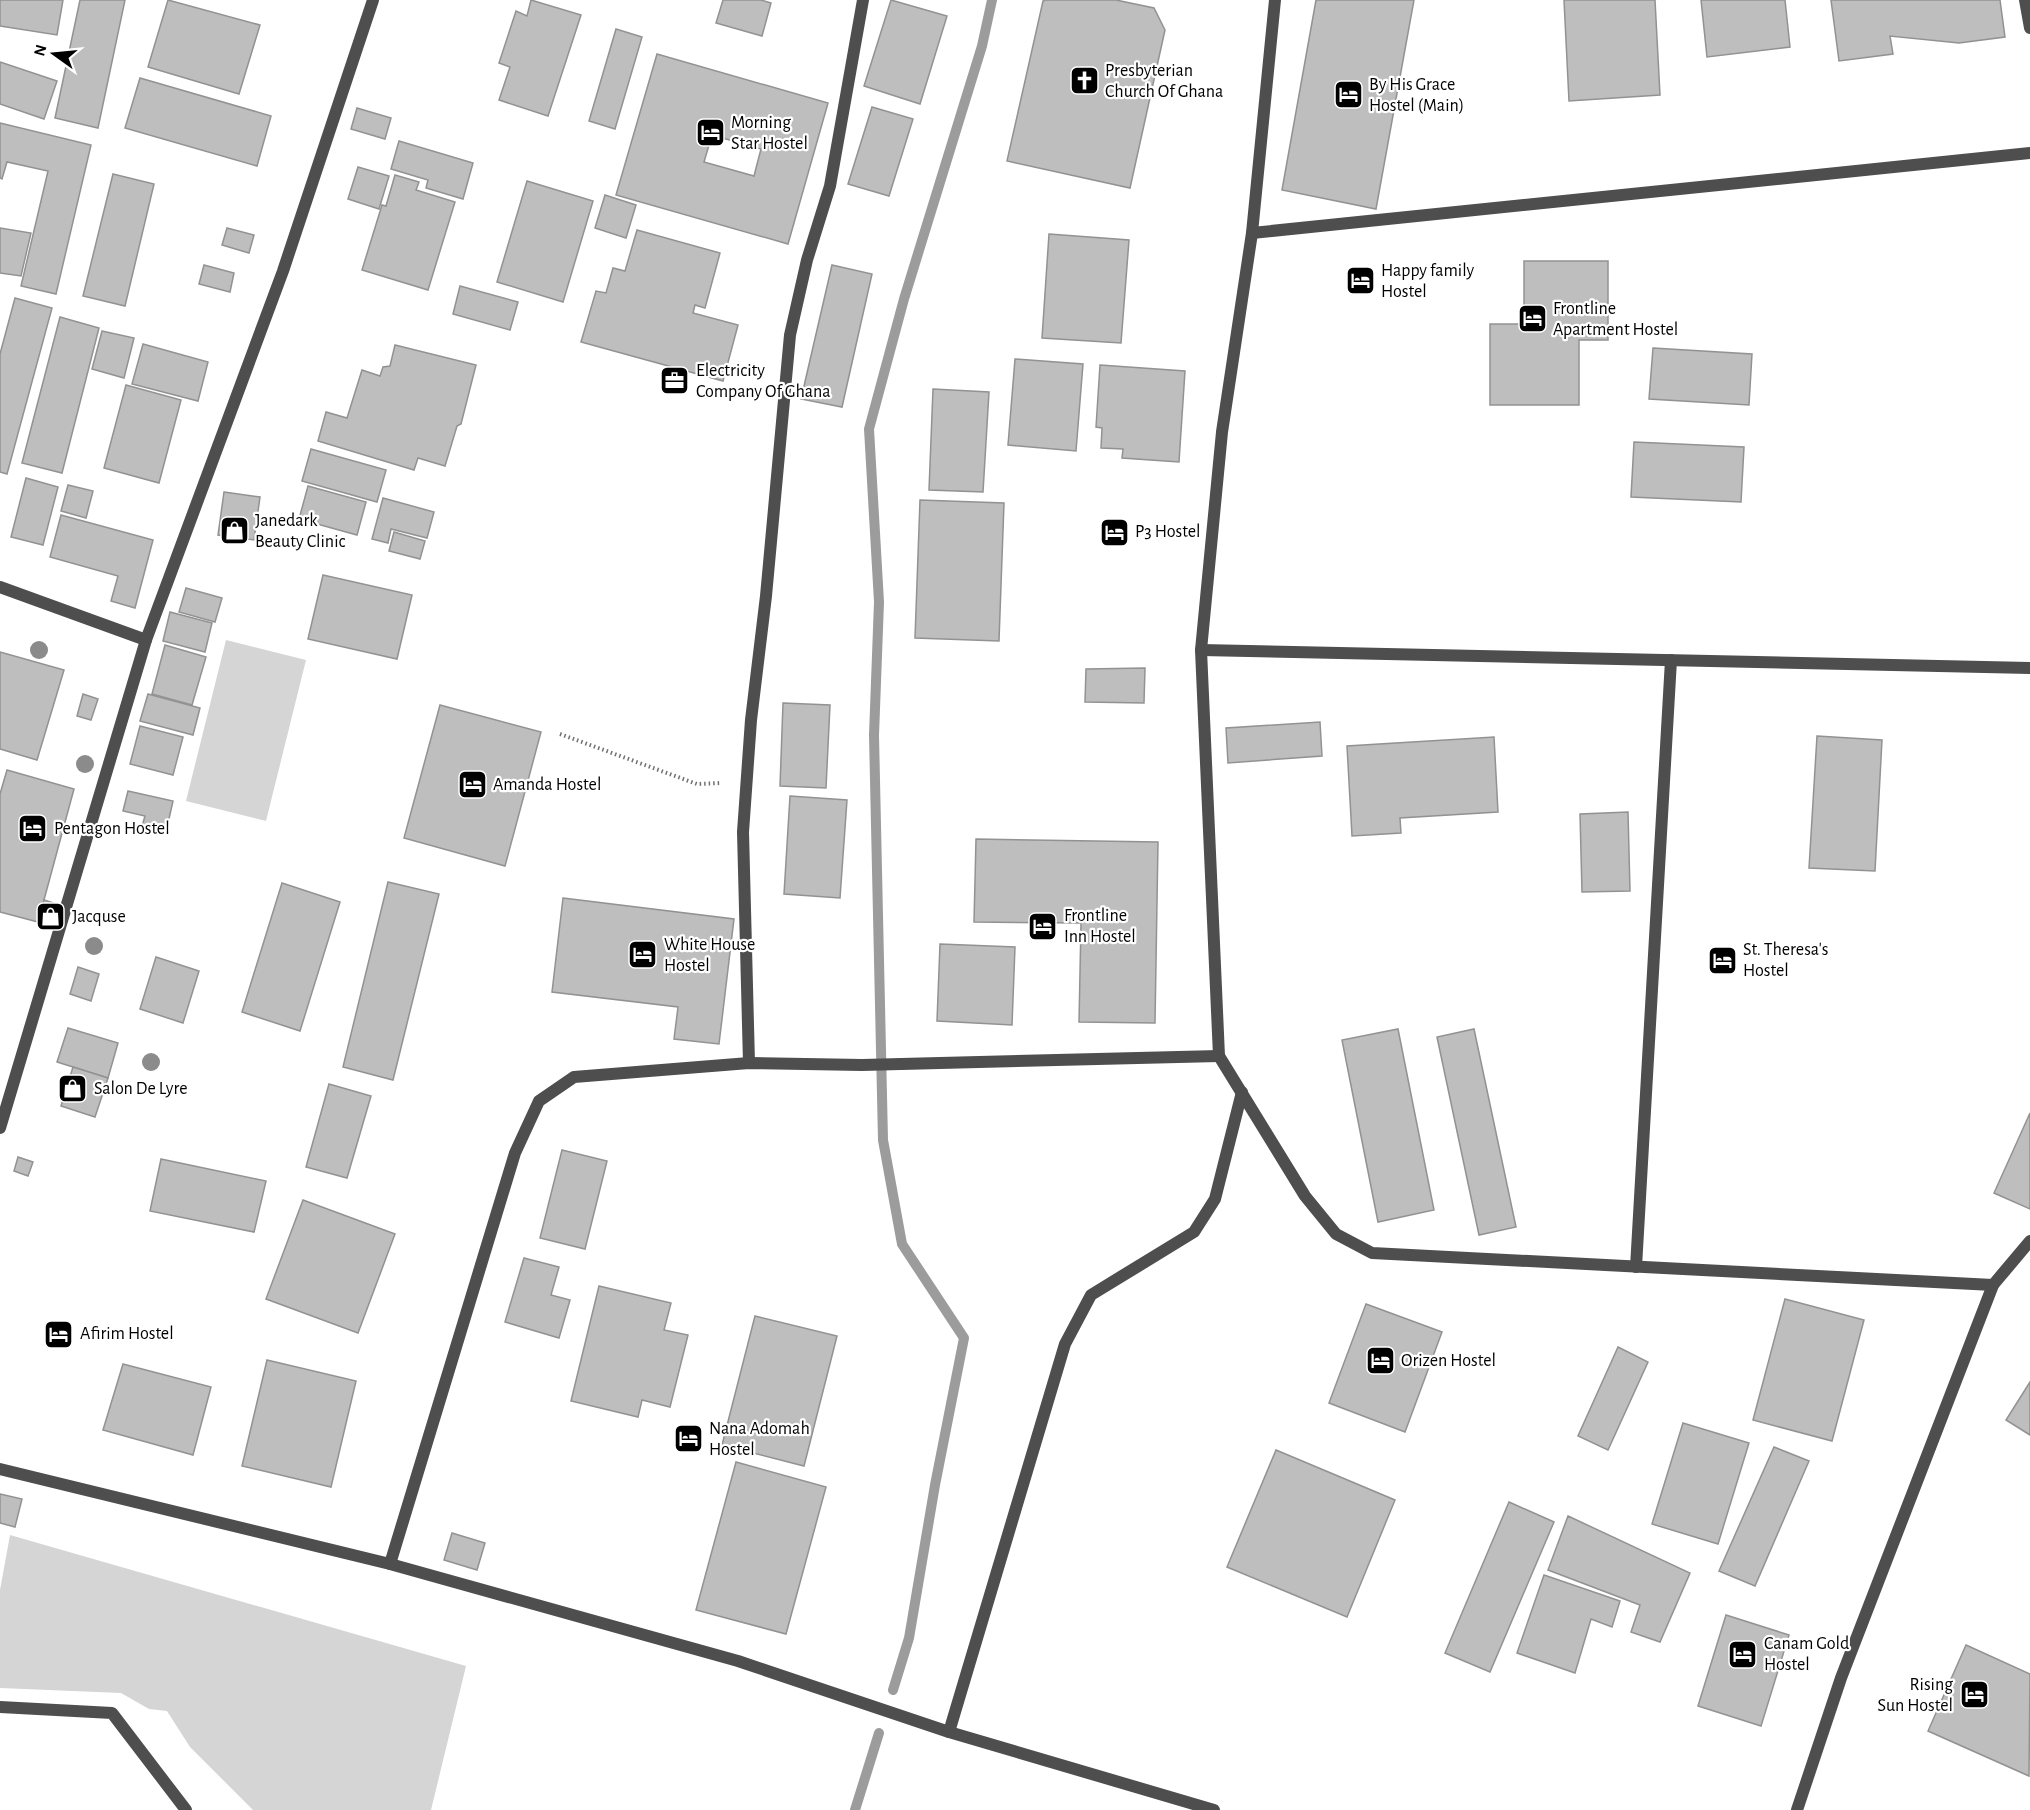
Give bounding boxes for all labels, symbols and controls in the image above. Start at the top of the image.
north arrow [24,24,84,84]
text: N [31,43,50,58]
place label: Presbyterian Church Of Ghana [1105,62,1223,101]
church icon: Presbyterian Church Of Ghana [1068,65,1100,97]
place label: By His Grace Hostel (Main) [1369,76,1464,115]
hotel icon: By His Grace Hostel (Main) [1332,79,1364,111]
place label: Morning Star Hostel [731,114,808,153]
hotel icon: Morning Star Hostel [694,117,726,149]
place label: Happy family Hostel [1381,262,1475,301]
hotel icon: Happy family Hostel [1344,265,1376,297]
place label: Frontline Apartment Hostel [1553,300,1678,339]
hotel icon: Frontline Apartment Hostel [1516,303,1548,335]
place label: Electricity Company Of Ghana [696,362,831,401]
office icon: Electricity Company Of Ghana [659,365,691,397]
place label: Janedark Beauty Clinic [255,512,345,551]
shop icon: Janedark Beauty Clinic [218,515,250,547]
hotel icon: P3 Hostel [1098,516,1130,548]
place label: P3 Hostel [1135,523,1200,541]
hotel icon: Amanda Hostel [456,769,488,801]
place label: Amanda Hostel [493,776,601,794]
hotel icon: Pentagon Hostel [17,813,49,845]
place label: Pentagon Hostel [54,820,170,838]
shop icon: Jacquse [35,901,67,933]
place label: Frontline Inn Hostel [1064,907,1136,946]
place label: Jacquse [72,908,126,926]
hotel icon: Frontline Inn Hostel [1027,910,1059,942]
place label: White House Hostel [664,936,755,975]
hotel icon: White House Hostel [627,939,659,971]
place label: St. Theresa's Hostel [1743,941,1828,980]
hotel icon: St. Theresa's Hostel [1706,944,1738,976]
shop icon: Salon De Lyre [57,1073,89,1105]
place label: Salon De Lyre [94,1080,188,1098]
hotel icon: Afirim Hostel [43,1318,75,1350]
place label: Afirim Hostel [80,1325,174,1343]
hotel icon: Orizen Hostel [1364,1345,1396,1377]
place label: Orizen Hostel [1401,1352,1496,1370]
place label: Nana Adomah Hostel [709,1420,810,1459]
hotel icon: Nana Adomah Hostel [672,1423,704,1455]
place label: Canam Gold Hostel [1764,1635,1849,1674]
hotel icon: Canam Gold Hostel [1727,1638,1759,1670]
place label: Rising Sun Hostel [1878,1676,1953,1715]
hotel icon: Rising Sun Hostel [1958,1679,1990,1711]

